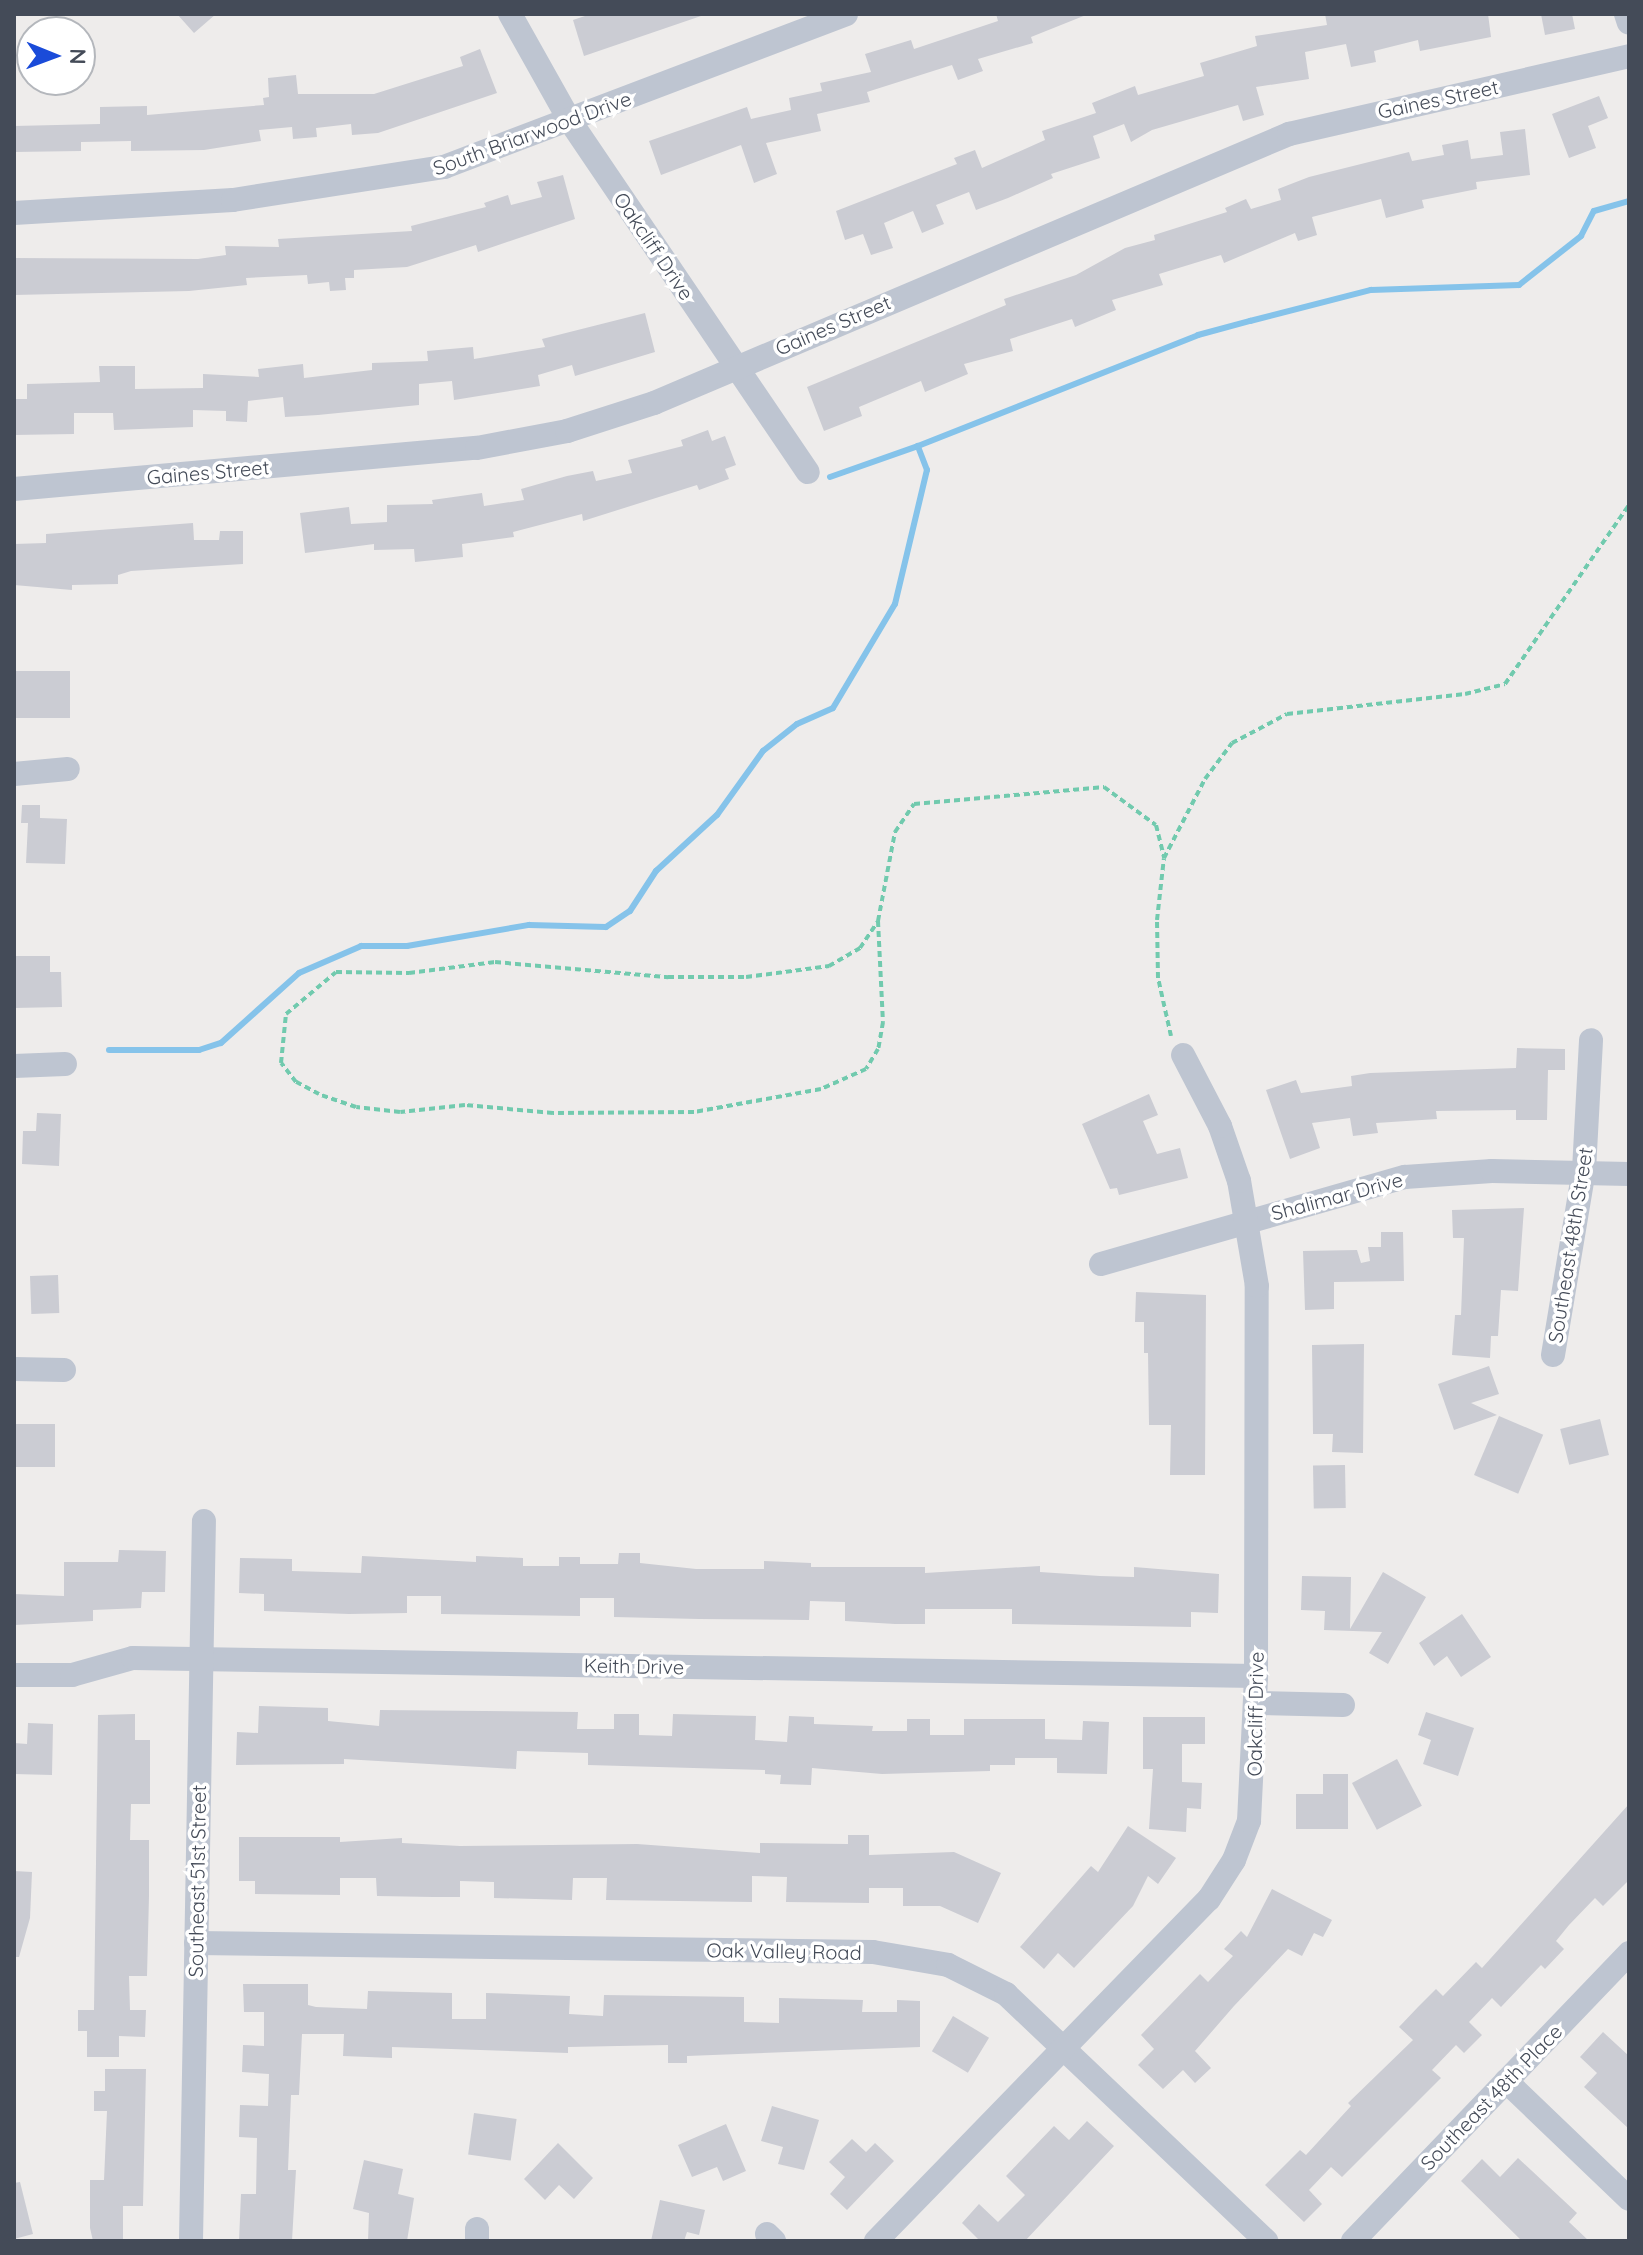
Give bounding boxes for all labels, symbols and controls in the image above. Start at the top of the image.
north arrow [16,16,96,96]
text: N [64,48,92,65]
street label: Gaines Street [1375,74,1501,124]
street label: South Briarwood Drive [430,86,634,180]
street label: Oakcliff Drive [609,187,699,305]
street label: Gaines Street [772,290,894,360]
street label: Gaines Street [146,455,270,489]
street label: Southeast 48th Street [1543,1146,1597,1344]
street label: Shalimar Drive [1269,1167,1405,1225]
street label: Oakcliff Drive [1242,1651,1268,1777]
street label: Keith Drive [584,1653,684,1679]
street label: Southeast 51st Street [183,1785,211,1977]
street label: Oak Valley Road [706,1938,862,1964]
street label: Southeast 48th Place [1415,2019,1567,2175]

